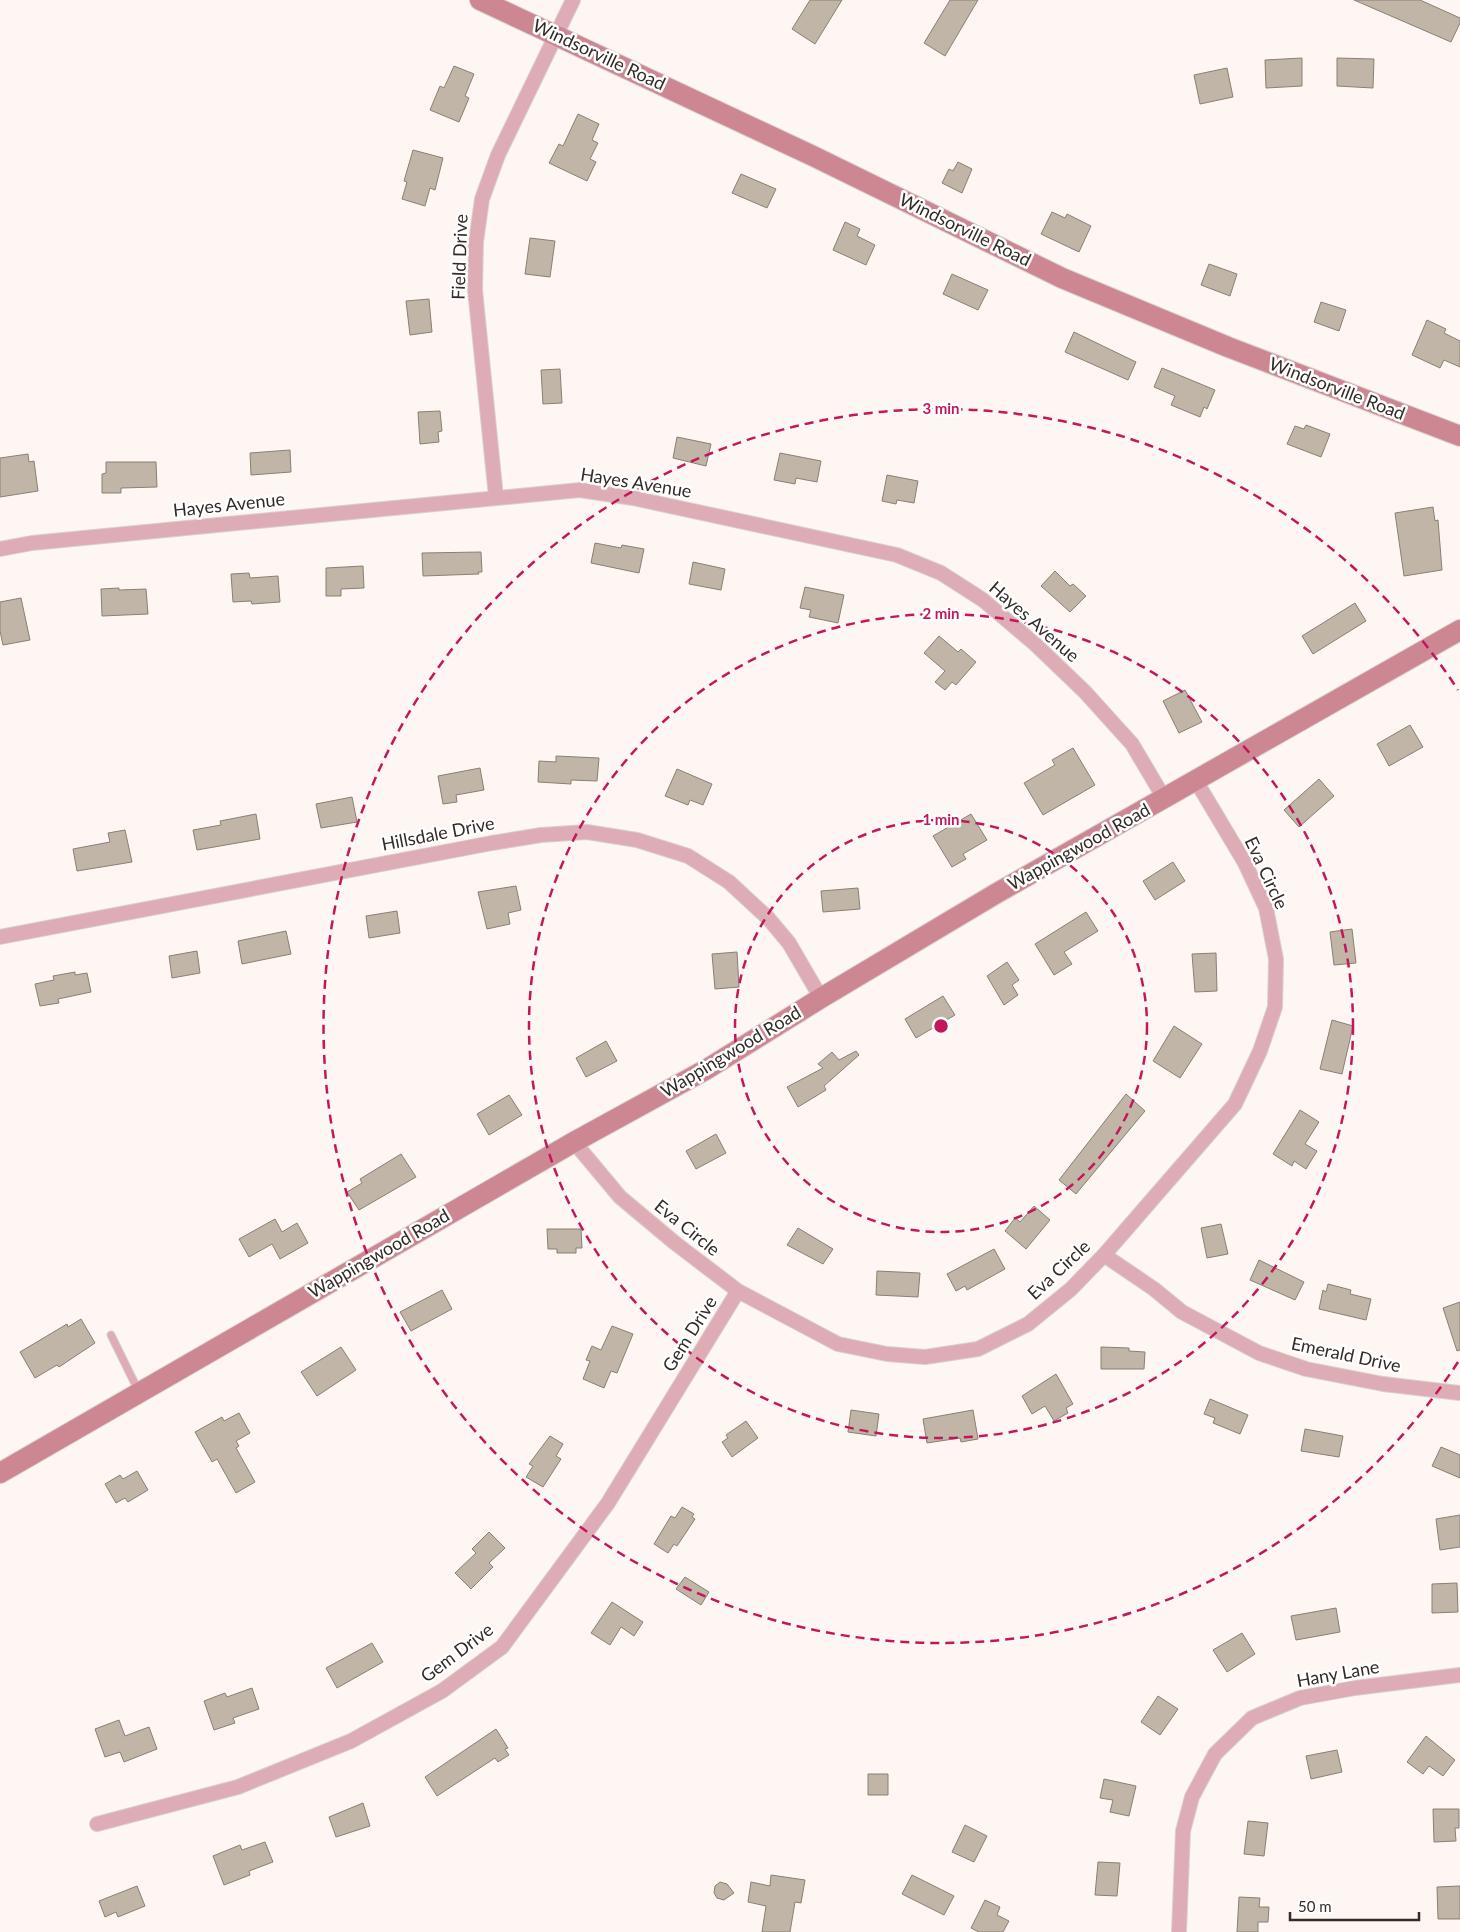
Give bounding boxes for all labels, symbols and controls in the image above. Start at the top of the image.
street label: Windsorville Road [530,14,669,94]
street label: Windsorville Road [896,188,1035,270]
street label: Field Drive [447,214,471,300]
street label: Windsorville Road [1266,352,1408,424]
text: 3 min [922,399,960,417]
street label: Hayes Avenue [579,462,693,502]
street label: Hayes Avenue [172,487,286,521]
street label: Hayes Avenue [985,576,1084,666]
text: 2 min [922,604,960,622]
street label: Wappingwood Road [1003,798,1154,894]
text: 1 min [922,810,960,828]
street label: Hillsdale Drive [379,811,496,855]
street label: Eva Circle [1241,833,1293,912]
street label: Wappingwood Road [656,1001,805,1102]
centre of rings [932,1017,950,1035]
street label: Eva Circle [651,1194,725,1260]
street label: Wappingwood Road [304,1204,453,1303]
street label: Eva Circle [1022,1235,1094,1304]
street label: Gem Drive [657,1292,721,1375]
street label: Emerald Drive [1289,1332,1403,1376]
street label: Gem Drive [416,1618,497,1687]
street label: Hany Lane [1295,1655,1381,1691]
scale bar [1290,1890,1419,1922]
text: 50 m [1298,1897,1332,1915]

